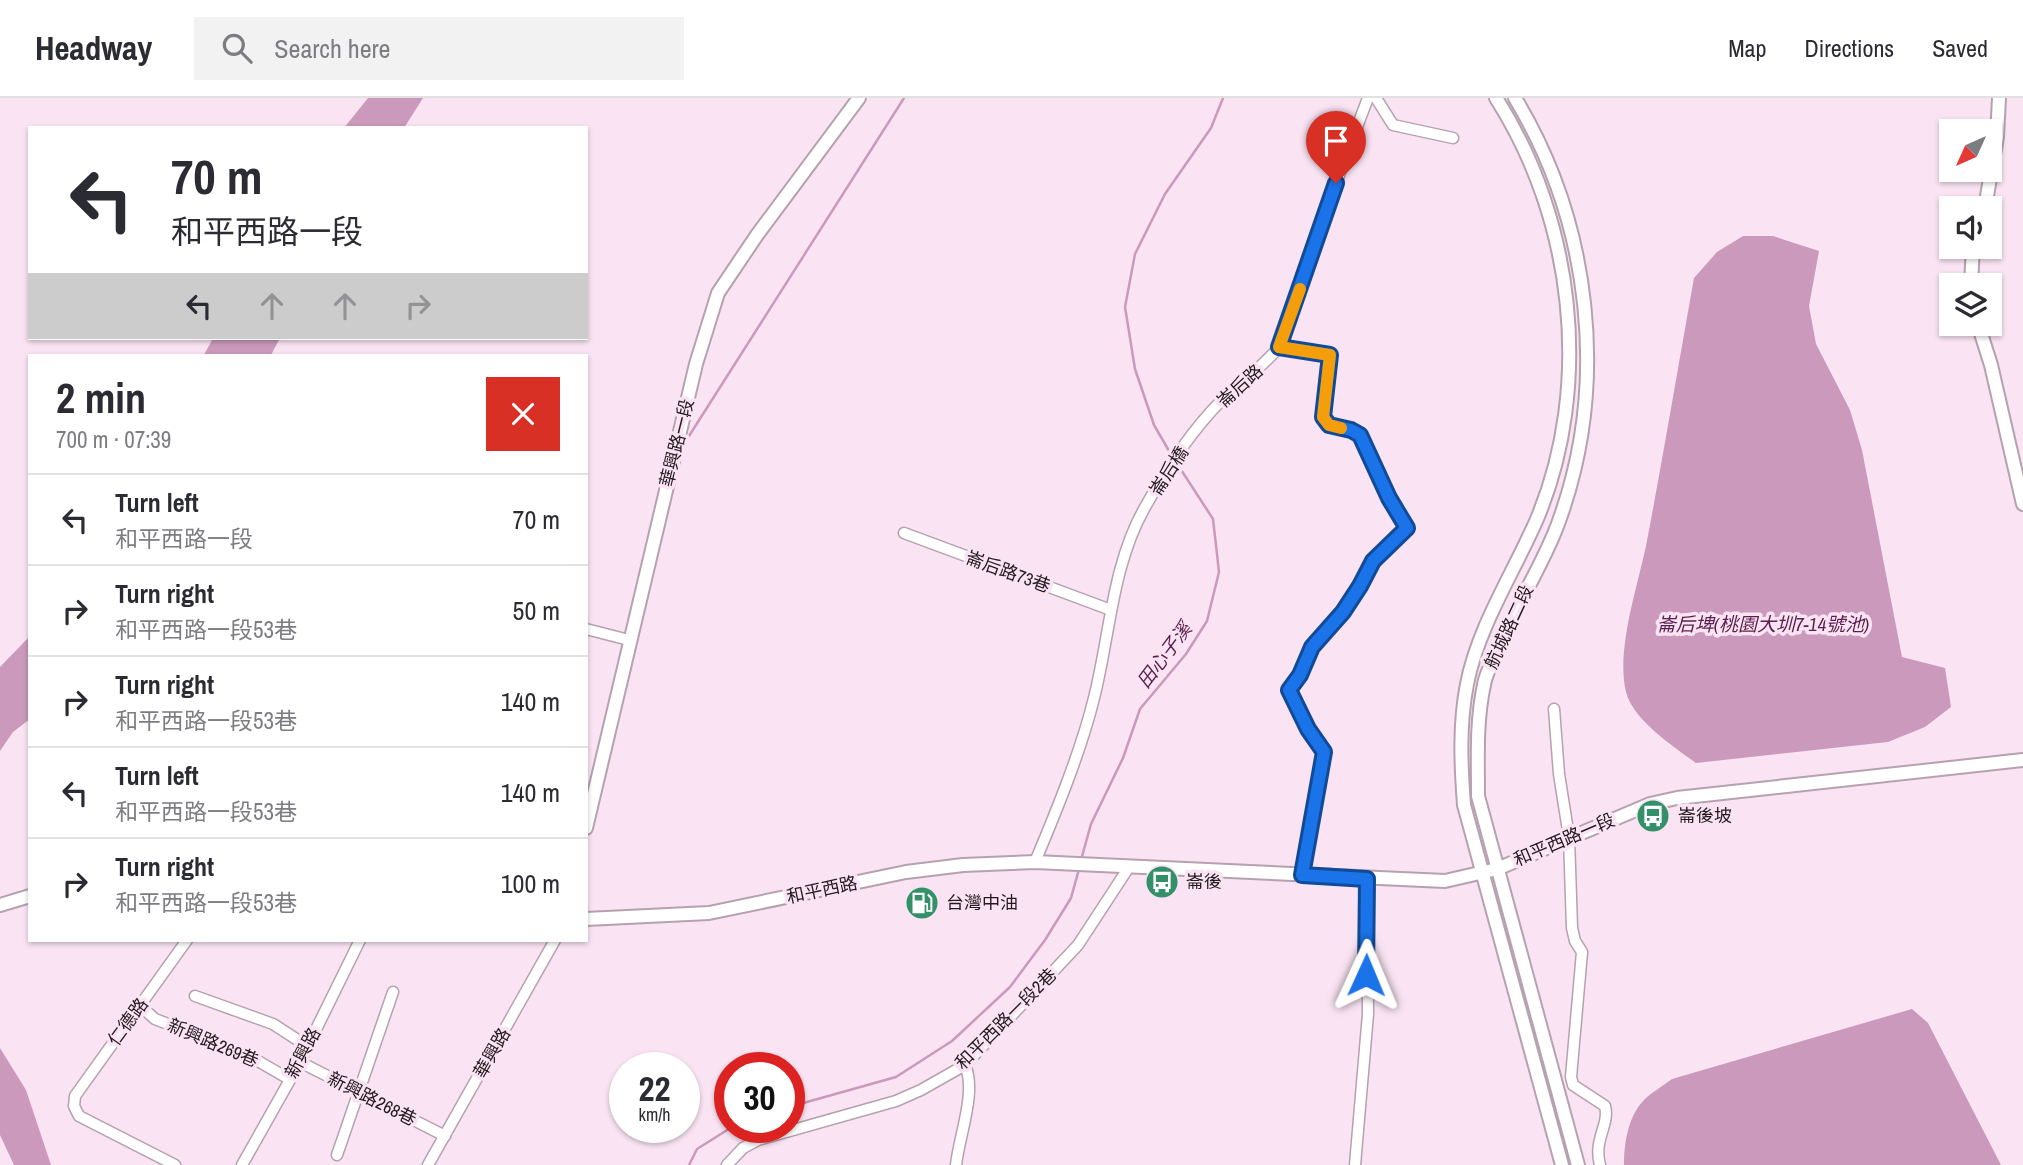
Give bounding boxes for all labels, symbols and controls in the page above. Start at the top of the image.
search box [194,17,684,80]
text: Headway [35,26,152,70]
icon: search [218,29,256,67]
text: Search here [274,31,390,66]
text: Map [1728,32,1766,64]
text: Directions [1804,32,1894,64]
text: Saved [1932,32,1988,64]
pin [1306,111,1366,183]
north arrow [1939,119,2002,182]
map controls [1939,119,2002,336]
icon: arrive [1317,122,1355,160]
text: 70 m [171,143,263,209]
icon: left [56,154,147,245]
button: sound [1939,196,2002,259]
text: 和平西路一段 [171,210,363,253]
button: layers [1939,273,2002,336]
icon: left [180,287,218,325]
icon: ahead [253,287,291,325]
icon: ahead [326,287,364,325]
icon: right [399,287,437,325]
street label: 崙后路 [1211,358,1268,413]
text: 2 min [56,370,146,426]
button: close [486,377,560,451]
street label: 華興路一段 [653,396,700,490]
text: 700 m · 07:39 [56,424,171,455]
street label: 崙后橋 [1143,441,1194,500]
text: Turn left [115,485,199,520]
icon: left [56,501,94,539]
text: 70 m [513,502,560,537]
text: 和平西路一段 [115,523,253,554]
street label: 崙后路73巷 [962,545,1054,598]
text: Turn right [115,576,214,611]
street label: 航城路二段 [1478,581,1539,673]
icon: right [56,592,94,630]
text: 50 m [513,593,560,628]
water label: 崙后埤(桃園大圳7-14號池) [1657,611,1869,637]
text: 和平西路一段53巷 [115,614,297,645]
water label: 田心子溪 [1131,614,1199,693]
text: Turn right [115,667,214,702]
icon: right [56,683,94,721]
text: 140 m [501,684,560,719]
text: 和平西路一段53巷 [115,705,297,736]
text: Turn left [115,758,199,793]
icon: left [56,774,94,812]
text: 140 m [501,775,560,810]
text: 和平西路一段53巷 [115,796,297,827]
bus stop icon: 崙後坡 [1634,797,1672,835]
place label: 崙後坡 [1678,803,1732,828]
street label: 和平西路一段 [1509,807,1618,872]
text: Turn right [115,849,214,884]
bus stop icon: 崙後 [1143,863,1181,901]
icon: right [56,865,94,903]
text: 100 m [501,866,560,901]
place label: 崙後 [1186,869,1222,894]
street label: 和平西路 [784,870,860,909]
fuel station icon: 台灣中油 [903,884,941,922]
text: 和平西路一段53巷 [115,887,297,918]
place label: 台灣中油 [946,890,1018,915]
position arrow [1329,938,1403,1012]
street label: 和平西路一段2巷 [949,962,1062,1075]
street label: 仁德路 [102,993,154,1051]
street label: 新興路269巷 [164,1012,263,1073]
street label: 新興路 [279,1023,326,1082]
street label: 華興路 [467,1023,516,1082]
speed limit sign: 30 [714,1052,805,1143]
street label: 新興路268巷 [324,1065,421,1132]
text: 22 [639,1065,670,1112]
text: km/h [639,1102,671,1127]

